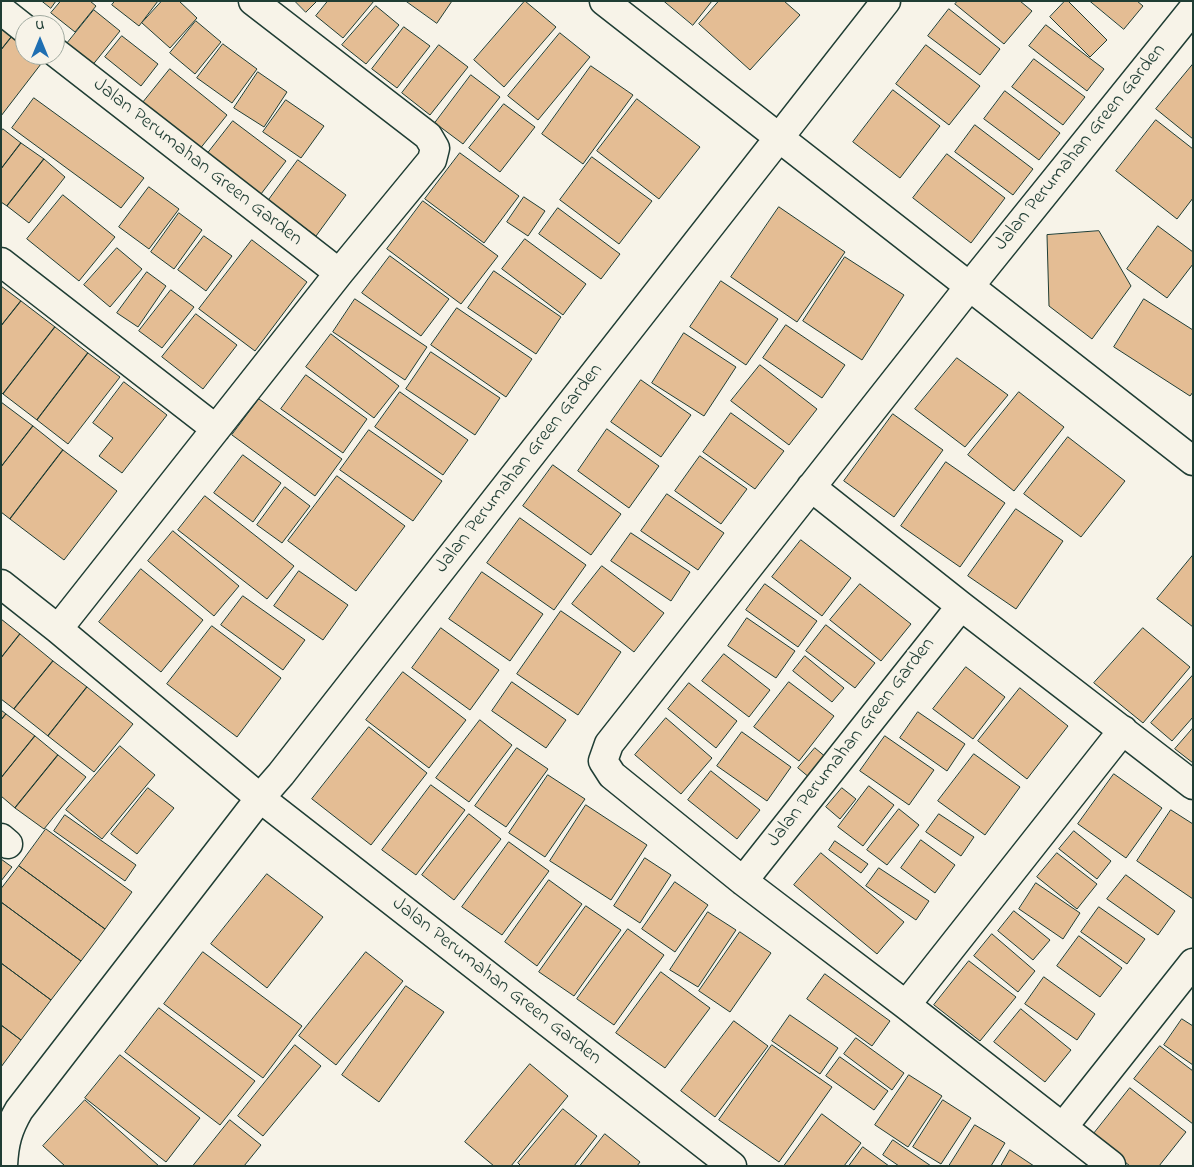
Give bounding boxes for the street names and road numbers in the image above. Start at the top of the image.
street label: Jalan Perumahan Green Garden [990,40,1172,256]
street label: Jalan Perumahan Green Garden [88,74,306,252]
street label: Jalan Perumahan Green Garden [431,360,609,578]
street label: Jalan Perumahan Green Garden [763,634,941,852]
street label: Jalan Perumahan Green Garden [387,893,605,1071]

